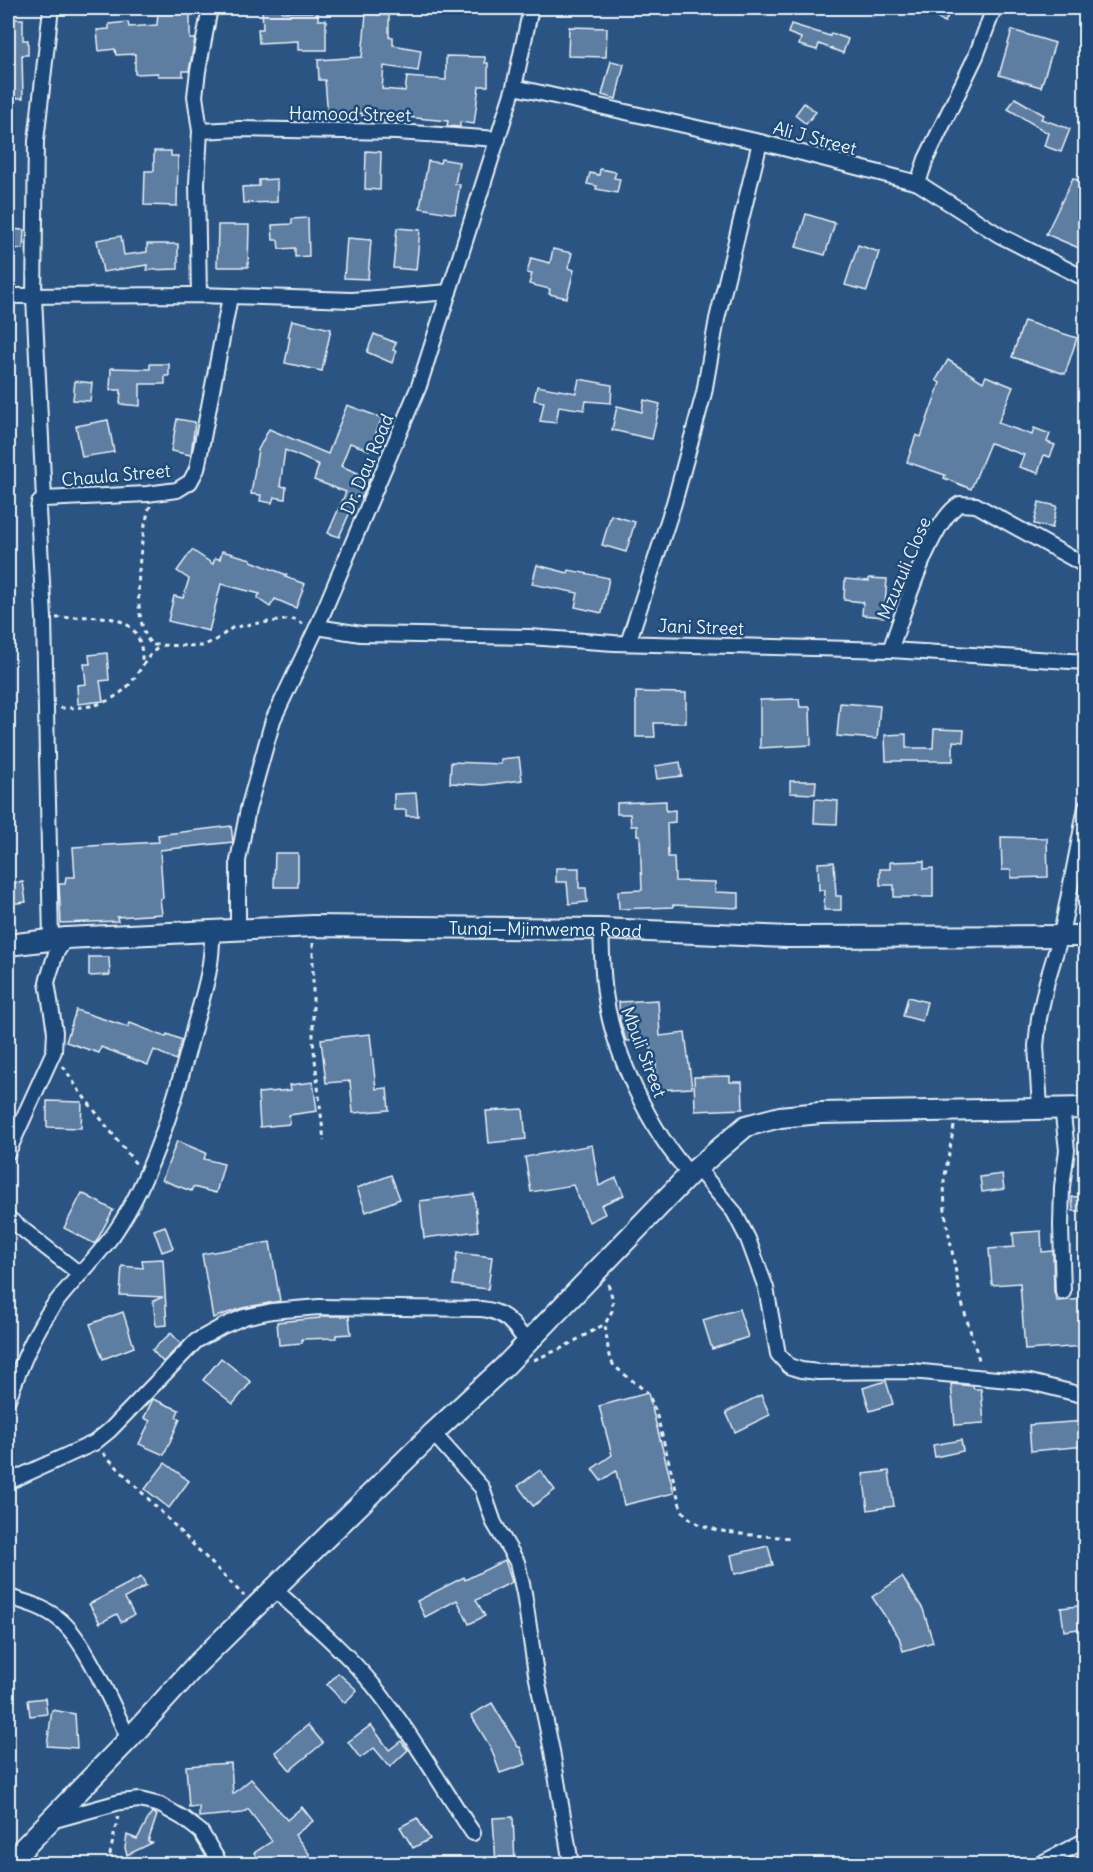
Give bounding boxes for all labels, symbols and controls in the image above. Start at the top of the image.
street label: Hamood Street [289,101,411,127]
street label: Ali J Street [771,116,859,160]
street label: Dr. Dau Road [336,410,399,518]
street label: Chaula Street [60,459,172,491]
street label: Mzuzuli Close [872,513,936,623]
street label: Jani Street [658,614,744,640]
street label: Tungi—Mjimwema Road [449,916,643,942]
street label: Mbuli Street [616,1003,672,1101]

